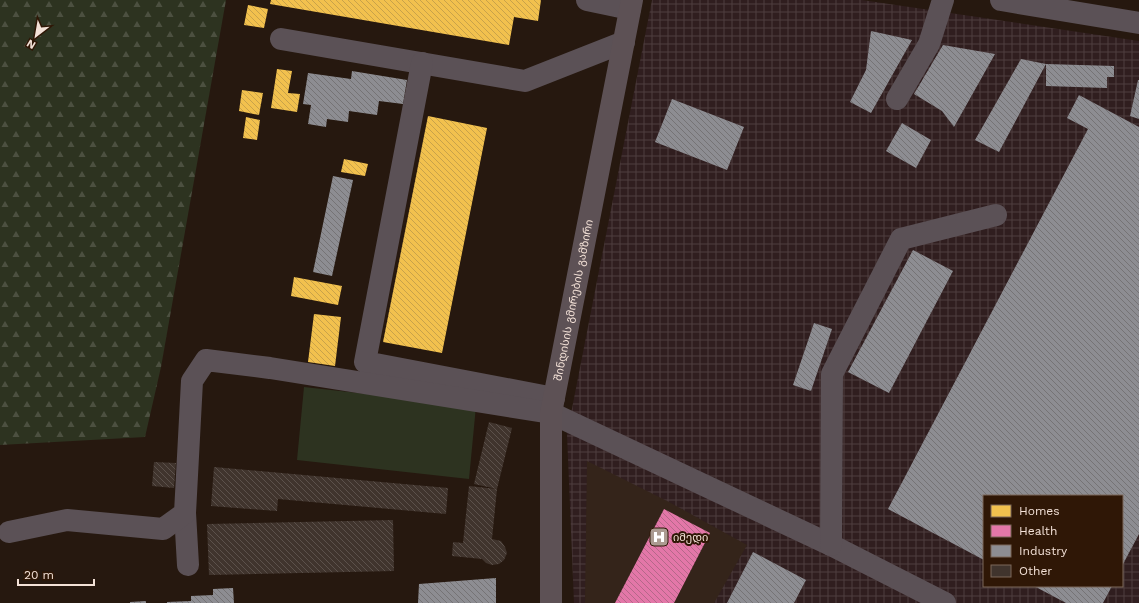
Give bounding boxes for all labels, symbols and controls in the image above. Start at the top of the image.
north arrow [16,16,56,56]
text: N [24,36,38,52]
street label: შინდისის გმირების გამზირი [551,218,596,382]
legend [983,495,1123,587]
text: Homes [1019,504,1060,518]
text: Health [1019,524,1057,538]
hospital icon: იმედი [648,526,670,548]
place label: იმედი [673,531,708,544]
text: Industry [1019,544,1068,558]
scale bar [18,561,94,587]
text: Other [1019,564,1052,578]
text: 20 m [24,568,54,582]

